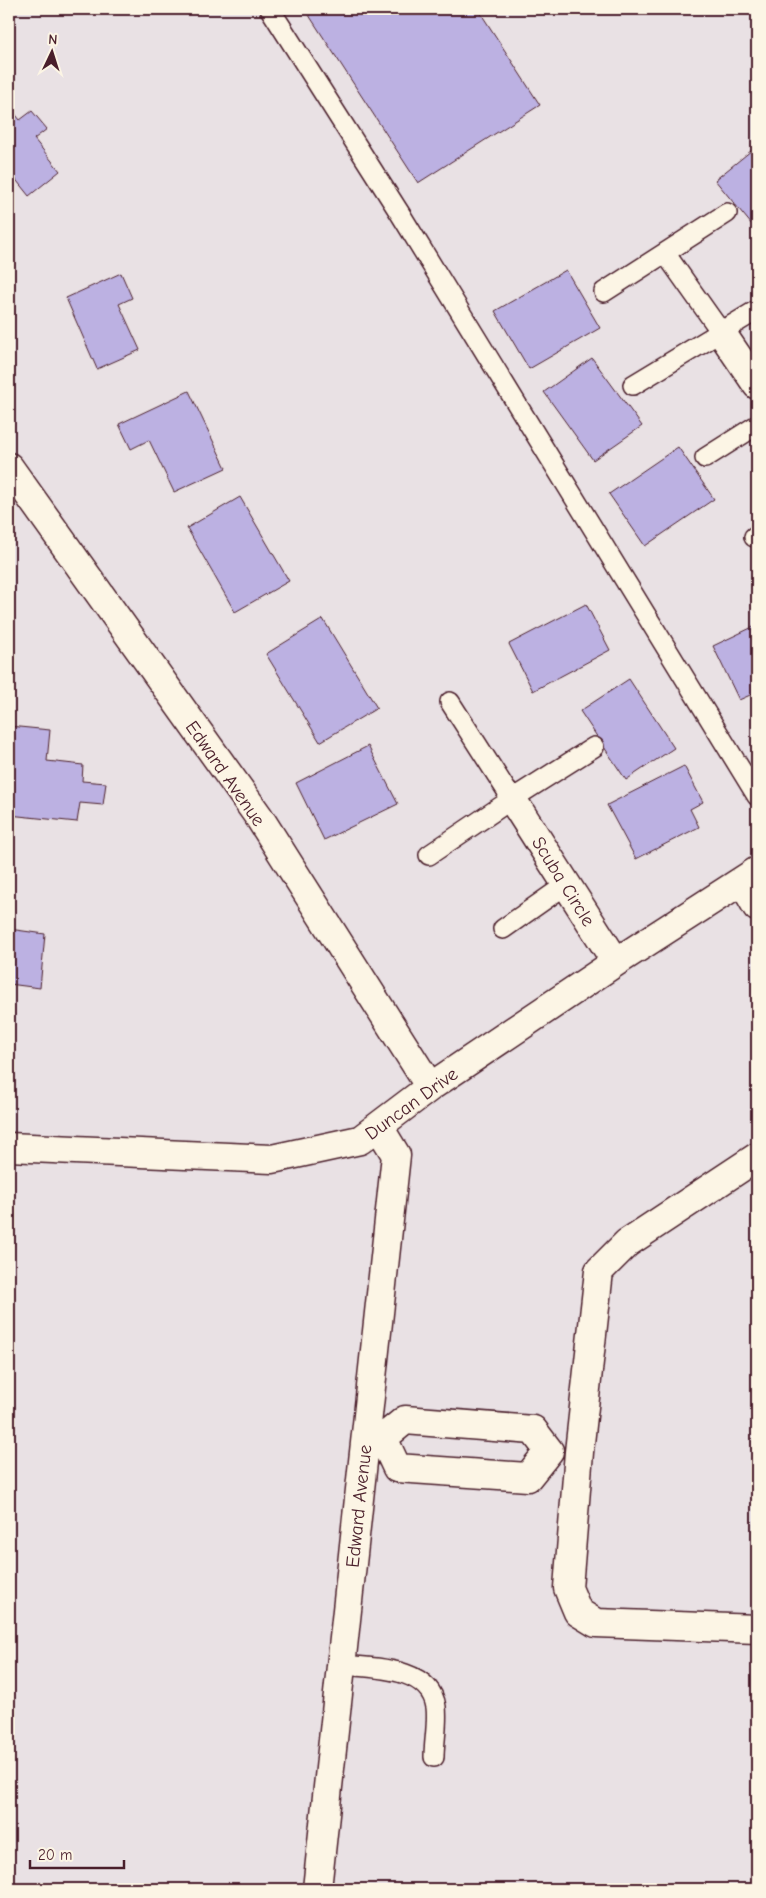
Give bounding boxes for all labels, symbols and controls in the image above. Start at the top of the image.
north arrow [28,28,78,78]
text: N [48,31,58,48]
street label: Edward Avenue [181,717,270,831]
street label: Scuba Circle [527,833,599,930]
street label: Duncan Drive [361,1063,462,1145]
street label: Edward Avenue [342,1443,376,1569]
scale bar [30,1838,124,1870]
text: 20 m [38,1846,72,1864]

